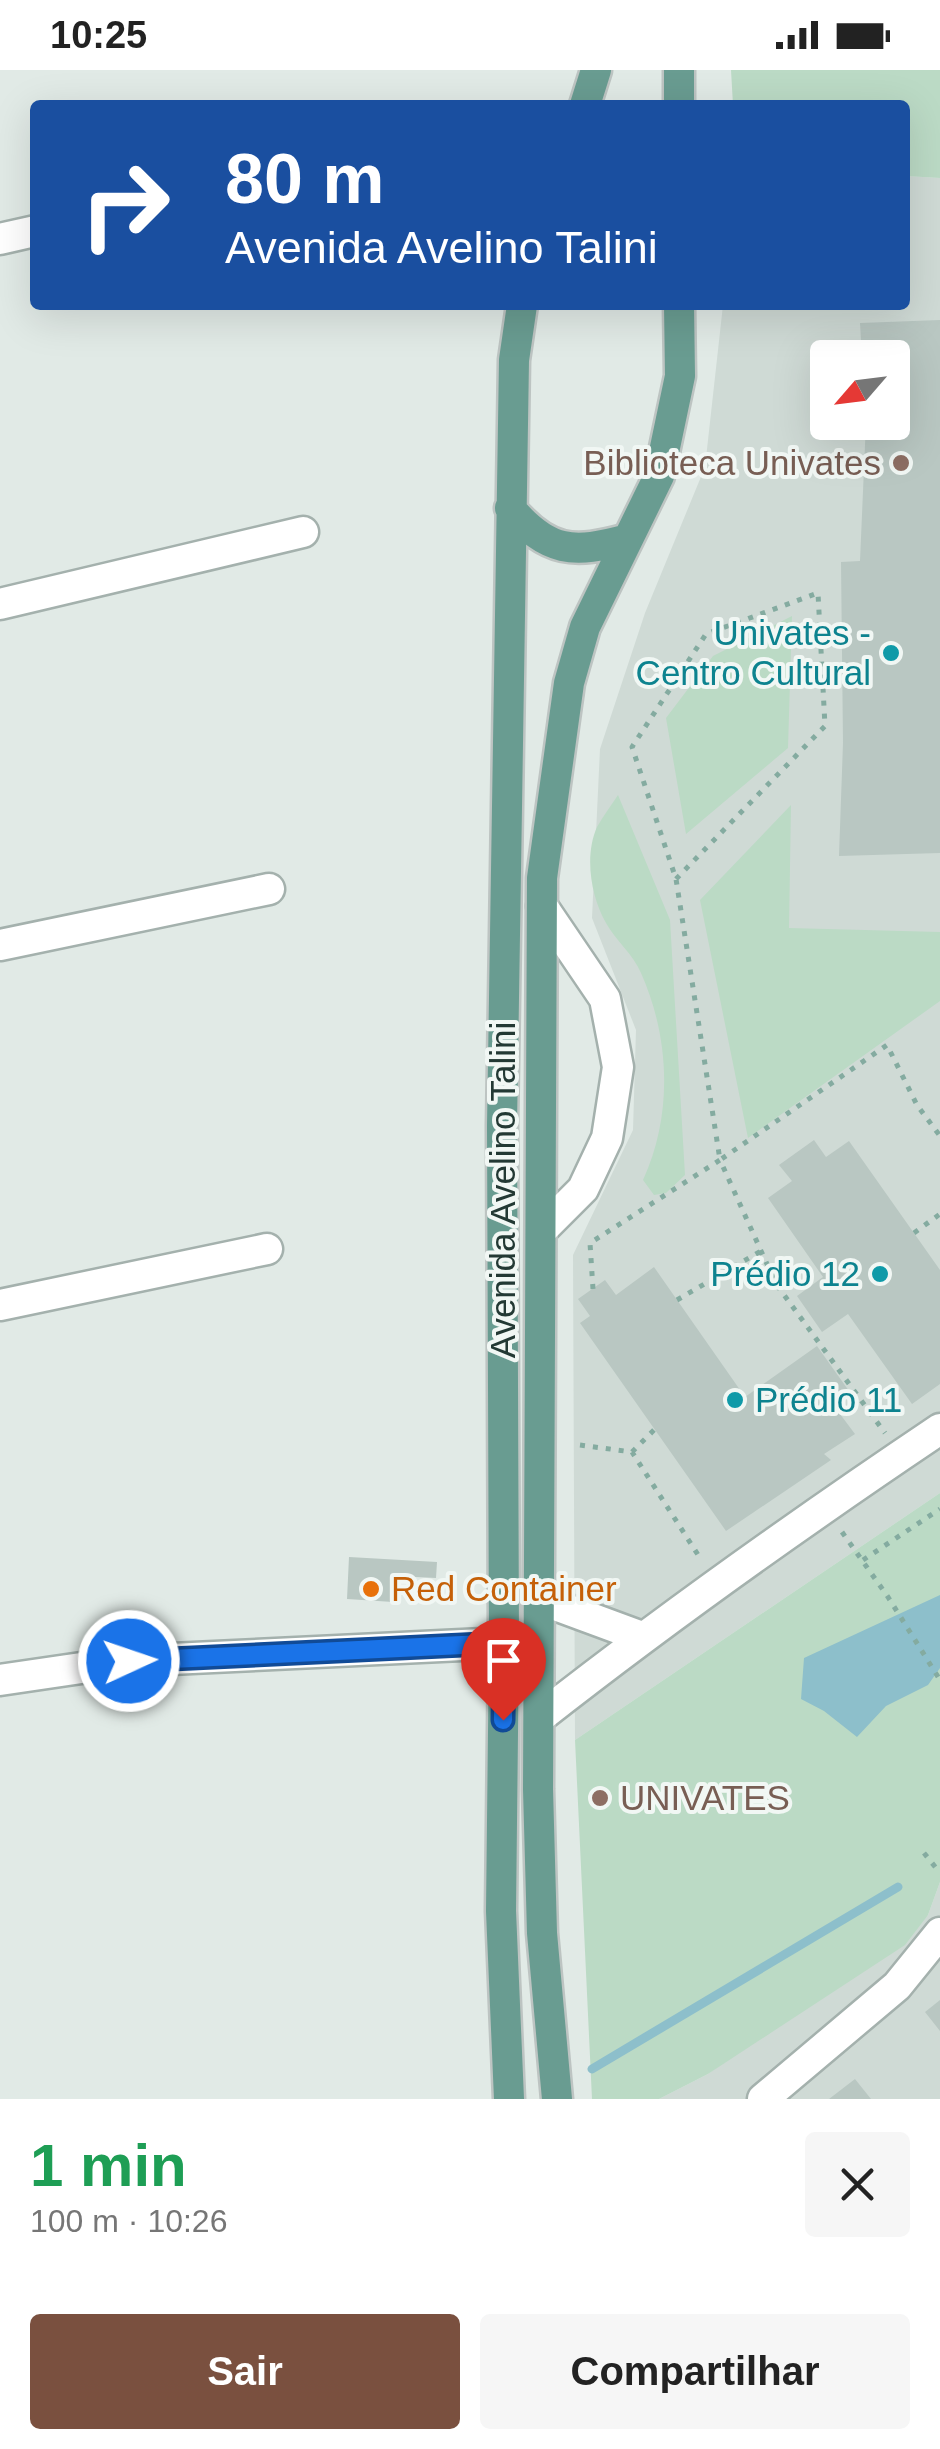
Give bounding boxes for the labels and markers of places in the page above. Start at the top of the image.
place label: Biblioteca Univates [583,443,881,482]
marker: Biblioteca Univates [890,452,912,474]
place label: Univates - Centro Cultural [636,613,871,692]
marker: Univates - Centro Cultural [880,642,902,664]
place label: Prédio 12 [710,1254,860,1293]
marker: Prédio 12 [869,1263,891,1285]
place label: Prédio 11 [755,1380,902,1419]
marker: Prédio 11 [724,1389,746,1411]
place label: Red Container [391,1569,617,1608]
marker: Red Container [360,1578,382,1600]
pin [461,1618,546,1721]
place label: UNIVATES [620,1778,790,1817]
marker: UNIVATES [589,1787,611,1809]

